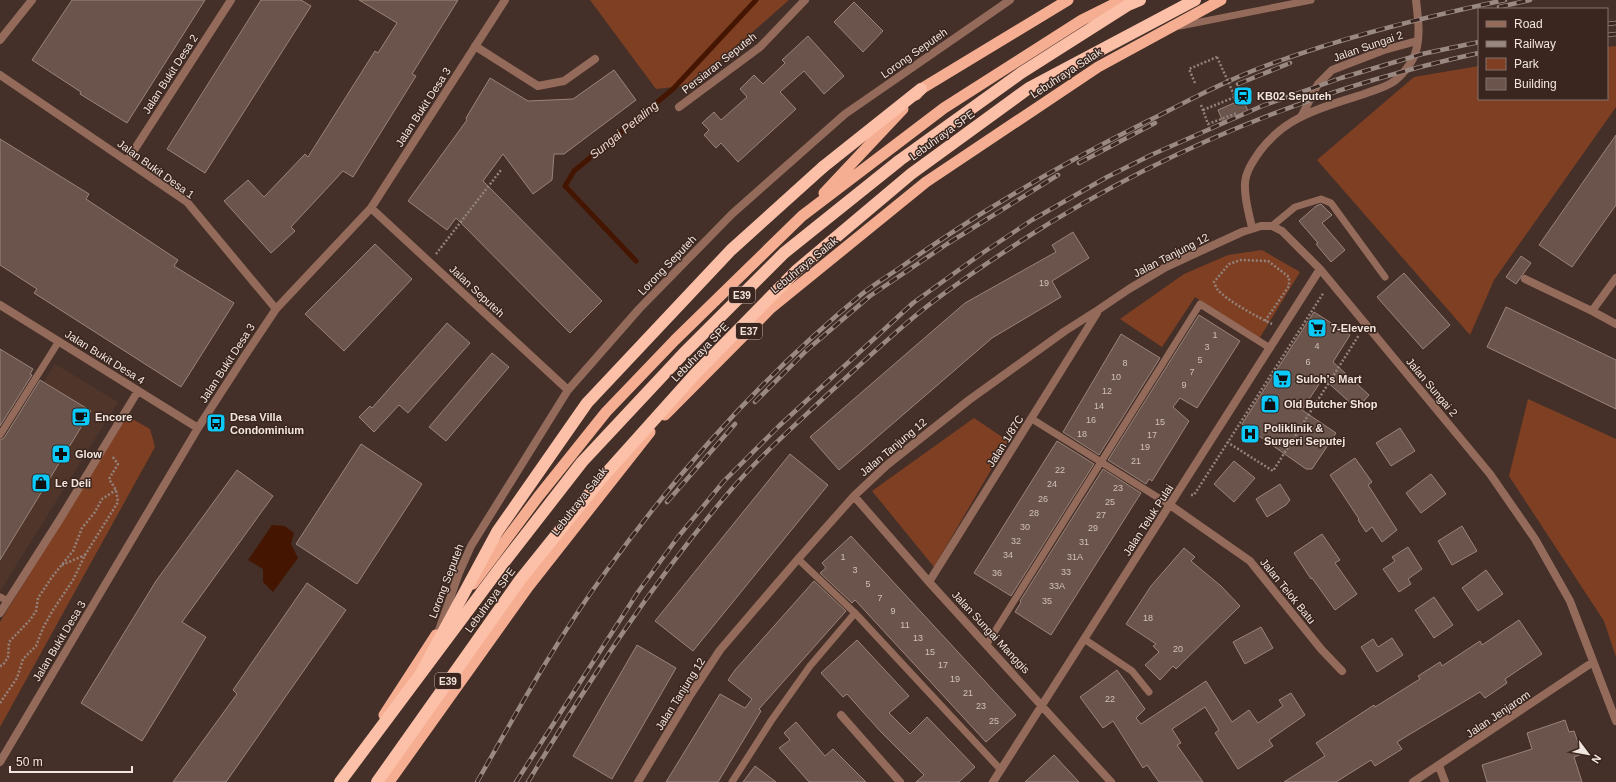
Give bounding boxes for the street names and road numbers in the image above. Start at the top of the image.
street label: Lorong Seputeh [878,26,950,80]
street label: Jalan Sungai 2 [1332,28,1404,64]
street label: Persiaran Seputeh [679,30,759,96]
street label: Jalan Bukit Desa 2 [140,32,200,116]
street label: Lebuhraya Salak [1028,45,1104,101]
street label: Jalan Bukit Desa 3 [393,65,453,149]
street label: Lebuhraya SPE [907,107,977,163]
street label: Jalan Bukit Desa 1 [115,137,197,201]
street label: Jalan Tanjung 12 [1131,231,1211,279]
street label: Lorong Seputeh [635,233,699,297]
street label: Lebuhraya Salak [768,234,840,296]
street label: Jalan Seputeh [447,263,507,319]
road number: E39 [729,287,755,303]
street label: Lebuhraya SPE [669,320,731,384]
street label: Jalan Bukit Desa 3 [197,321,257,405]
road number: E37 [736,323,762,339]
street label: Jalan Bukit Desa 4 [63,328,147,386]
street label: Jalan Sungai 2 [1404,355,1460,419]
street label: Jalan 1/87C [984,413,1026,469]
street label: Jalan Tanjung 12 [857,416,929,478]
street label: Lebuhraya Salak [549,464,609,537]
street label: Jalan Teluk Pulai [1121,482,1175,558]
street label: Lorong Seputeh [426,542,466,620]
street label: Jalan Telok Batu [1258,556,1318,626]
street label: Lebuhraya SPE [462,565,518,635]
street label: Jalan Sungai Manggis [950,588,1033,676]
street label: Jalan Bukit Desa 3 [30,599,88,683]
street label: Jalan Tanjung 12 [653,656,707,732]
road number: E39 [435,673,461,689]
street label: Jalan Jenjarom [1464,688,1532,740]

